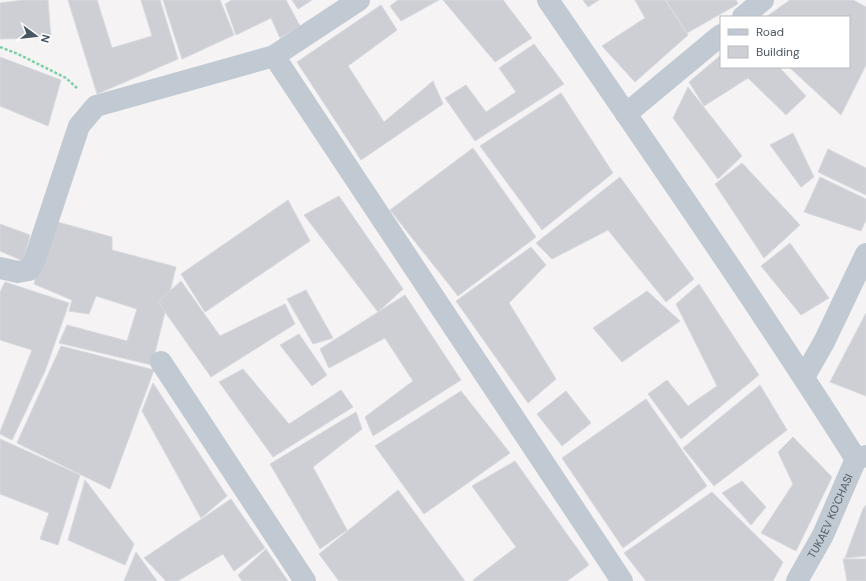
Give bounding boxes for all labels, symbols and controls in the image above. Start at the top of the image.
north arrow [16,16,56,56]
legend [720,16,850,68]
text: Road [756,24,784,40]
text: N [38,33,53,44]
text: Building [756,44,800,60]
street label: TUKAEV KO'CHASI [804,472,856,561]

